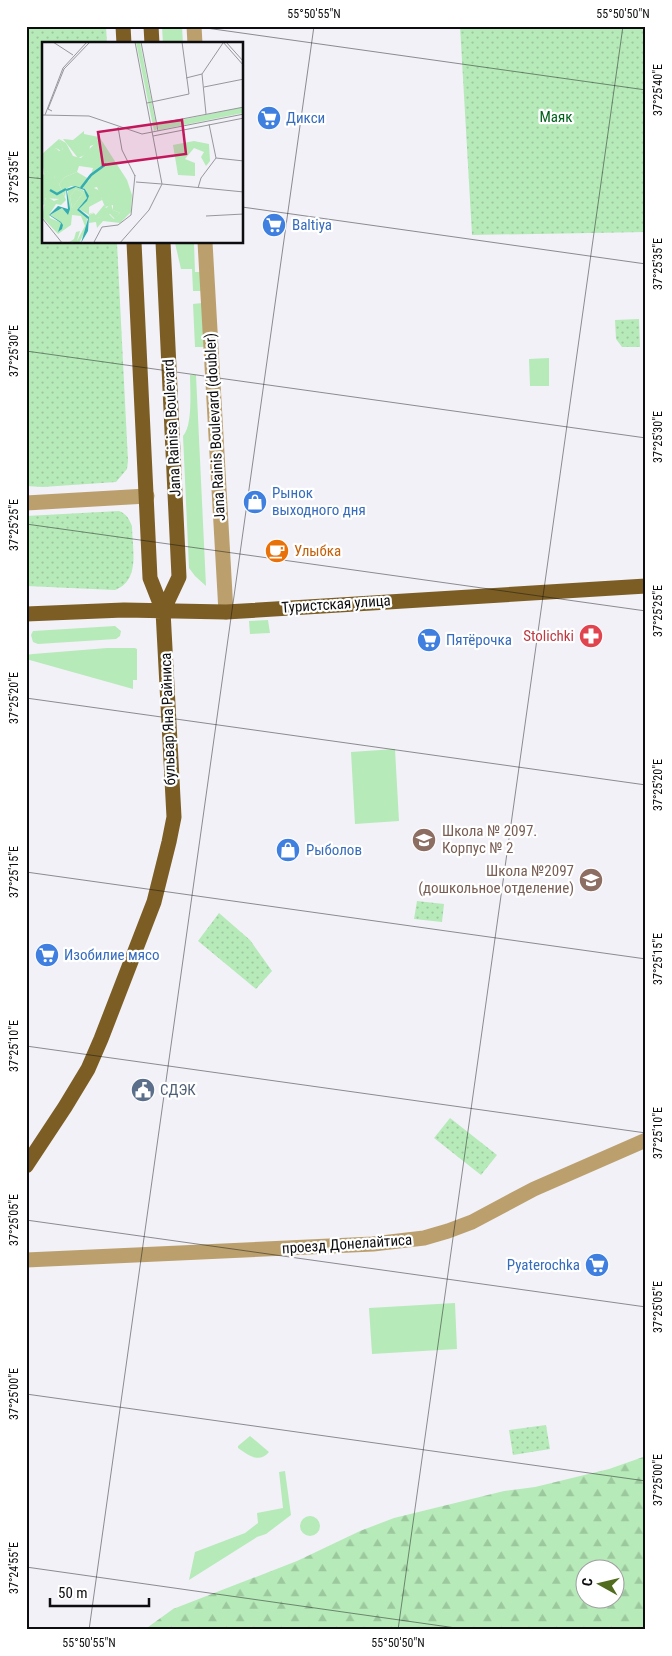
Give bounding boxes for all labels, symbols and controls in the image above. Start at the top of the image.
text: 55°50'55"N [287,7,341,21]
text: 55°50'50"N [596,7,650,21]
inset map [42,42,244,244]
text: 37°25'40"E [651,64,665,116]
supermarket icon: Дикси [256,105,282,131]
park label: Маяк [540,108,572,126]
place label: Дикси [286,109,325,127]
text: 37°25'35"E [7,151,21,203]
supermarket icon: Baltiya [261,212,287,238]
place label: Baltiya [292,216,332,234]
text: 37°25'35"E [651,238,665,290]
text: 37°25'30"E [7,325,21,377]
street label: Jana Rainis Boulevard (doubler) [201,333,229,521]
street label: Jana Rainisa Boulevard [159,359,185,497]
text: 37°25'30"E [651,411,665,463]
place label: Рынок выходного дня [272,484,366,519]
shop icon: Рынок выходного дня [242,489,268,515]
text: 37°25'25"E [7,499,21,551]
cafe icon: Улыбка [264,538,290,564]
place label: Улыбка [294,542,341,560]
text: 37°25'25"E [651,585,665,637]
street label: Туристская улица [281,591,391,617]
pharmacy icon: Stolichki [578,623,604,649]
supermarket icon: Пятёрочка [416,627,442,653]
place label: Stolichki [523,627,574,645]
place label: Пятёрочка [446,631,512,649]
street label: бульвар Яна Райниса [157,652,179,786]
text: 37°25'20"E [7,672,21,724]
text: 37°25'20"E [651,759,665,811]
place label: Школа № 2097. Корпус № 2 [442,822,537,857]
school or university icon: Школа № 2097. Корпус № 2 [411,827,437,853]
shop icon: Рыболов [275,837,301,863]
place label: Рыболов [306,841,362,859]
text: 37°25'15"E [7,846,21,898]
place label: Школа №2097 (дошкольное отделение) [418,862,574,897]
school or university icon: Школа №2097 (дошкольное отделение) [578,867,604,893]
text: 37°25'15"E [651,933,665,985]
supermarket icon: Изобилие мясо [34,942,60,968]
place label: Изобилие мясо [64,946,159,964]
text: 37°25'10"E [7,1020,21,1072]
public building icon: СДЭК [130,1077,156,1103]
place label: СДЭК [160,1081,196,1099]
text: 37°25'10"E [651,1107,665,1159]
text: 37°25'05"E [7,1194,21,1246]
street label: проезд Донелайтиса [281,1230,413,1258]
supermarket icon: Pyaterochka [584,1252,610,1278]
place label: Pyaterochka [507,1256,580,1274]
text: 37°25'05"E [651,1281,665,1333]
text: 37°25'00"E [7,1368,21,1420]
text: 37°25'00"E [651,1454,665,1506]
text: 37°24'55"E [7,1542,21,1594]
north arrow [574,1558,624,1608]
scale bar [50,1576,149,1608]
text: С [579,1577,596,1587]
text: 50 m [58,1584,88,1602]
text: 55°50'55"N [62,1636,116,1650]
text: 55°50'50"N [371,1636,425,1650]

